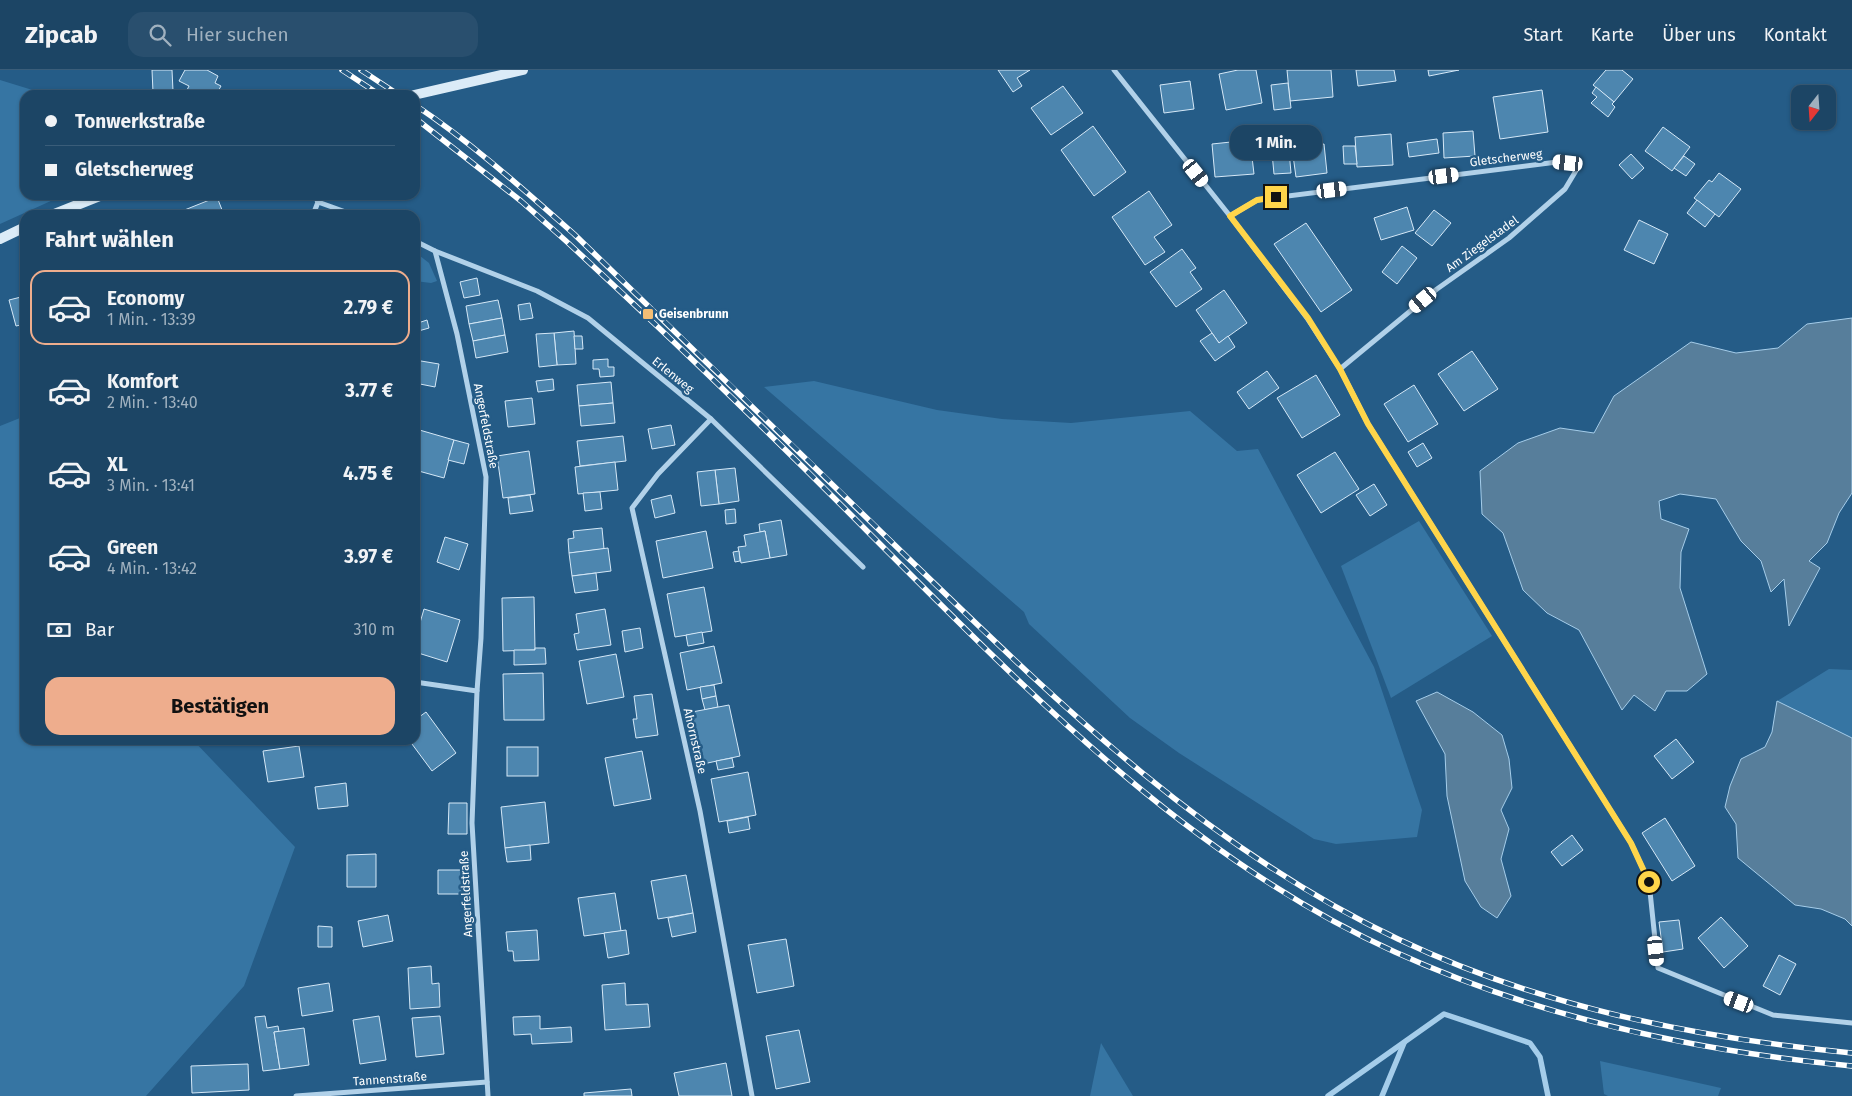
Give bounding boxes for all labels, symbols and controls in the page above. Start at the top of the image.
search box [128,12,478,57]
text: Zipcab [25,21,98,49]
icon: search [146,21,174,49]
text: Hier suchen [186,23,289,46]
text: Start [1523,24,1563,46]
text: Karte [1591,24,1634,46]
text: Über uns [1662,24,1736,46]
text: Kontakt [1764,24,1827,46]
north arrow [1791,85,1836,130]
map controls [1791,85,1836,130]
text: Tonwerkstraße [75,110,205,133]
callout: 1 Min. [1230,124,1322,160]
text: 1 Min. [1255,133,1297,152]
street label: Gletscherweg [1469,147,1544,169]
car [1552,154,1583,172]
car [1180,157,1211,189]
text: Gletscherweg [75,158,193,181]
car [1428,167,1459,185]
car [1316,181,1347,199]
route end [1265,186,1287,208]
street label: Am Ziegelstadel [1443,213,1521,275]
text: Fahrt wählen [45,226,174,253]
icon: car [47,285,92,330]
car [1406,285,1439,315]
text: Economy [107,287,184,310]
text: 2.79 € [344,296,393,319]
marker: Geisenbrunn [641,307,655,321]
place label: Geisenbrunn [659,307,729,321]
text: 1 Min. · 13:39 [107,310,196,329]
street label: Erlenweg [649,354,697,396]
icon: car [47,368,92,413]
text: Komfort [107,370,178,393]
text: 3.77 € [345,379,393,402]
street label: Angerfeldstraße [471,382,501,470]
text: 2 Min. · 13:40 [107,393,198,412]
icon: car [47,451,92,496]
text: XL [107,453,128,476]
text: 4.75 € [343,462,393,485]
text: 3 Min. · 13:41 [107,476,195,495]
icon: car [47,534,92,579]
text: Green [107,536,158,559]
text: 3.97 € [344,545,393,568]
text: 4 Min. · 13:42 [107,559,197,578]
icon: cash [45,616,73,644]
text: Bar [85,618,114,641]
text: 310 m [354,620,395,639]
button: Bestätigen [45,677,395,735]
street label: Ahornstraße [681,707,709,775]
street label: Angerfeldstraße [457,850,475,938]
route start [1638,871,1660,893]
car [1646,935,1665,967]
car [1722,990,1755,1014]
street label: Tannenstraße [353,1069,427,1089]

